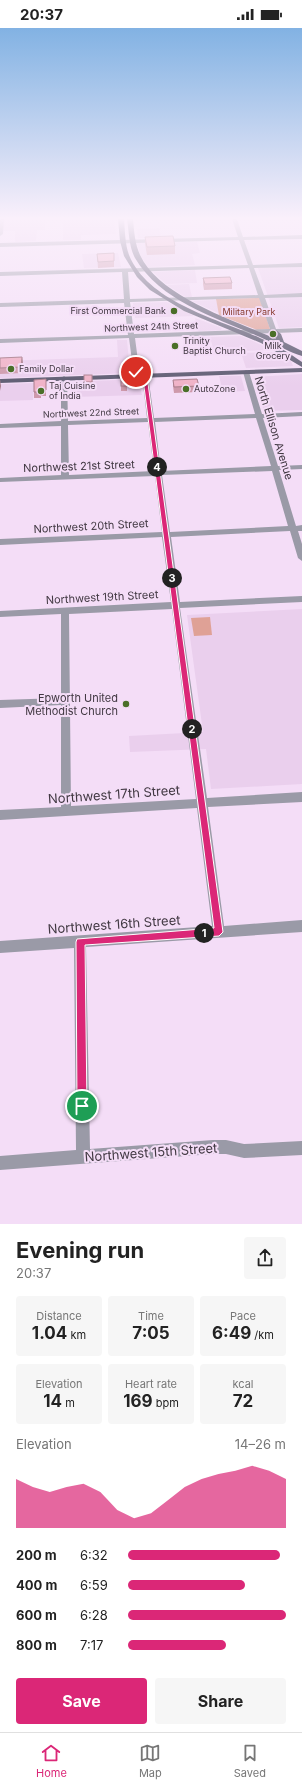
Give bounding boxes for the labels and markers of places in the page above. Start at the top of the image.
place label: First Commercial Bank [70,305,166,316]
marker: First Commercial Bank [169,306,179,316]
marker: Milk Grocery [268,329,278,339]
place label: Trinity Baptist Church [183,335,246,356]
place label: Milk Grocery [256,340,290,361]
marker: Trinity Baptist Church [170,341,180,351]
pin [119,355,153,389]
place label: Family Dollar [19,363,74,374]
marker: Family Dollar [6,364,16,374]
place label: Taj Cuisine of India [49,380,96,401]
place label: AutoZone [194,383,235,394]
marker: AutoZone [181,384,191,394]
marker: Taj Cuisine of India [36,386,46,396]
pin: 4 [147,457,167,477]
pin: 3 [162,568,182,588]
place label: Epworth United Methodist Church [25,691,118,718]
marker: Epworth United Methodist Church [121,699,131,709]
pin: 2 [182,719,202,739]
pin: 1 [194,923,214,943]
pin [65,1089,99,1123]

